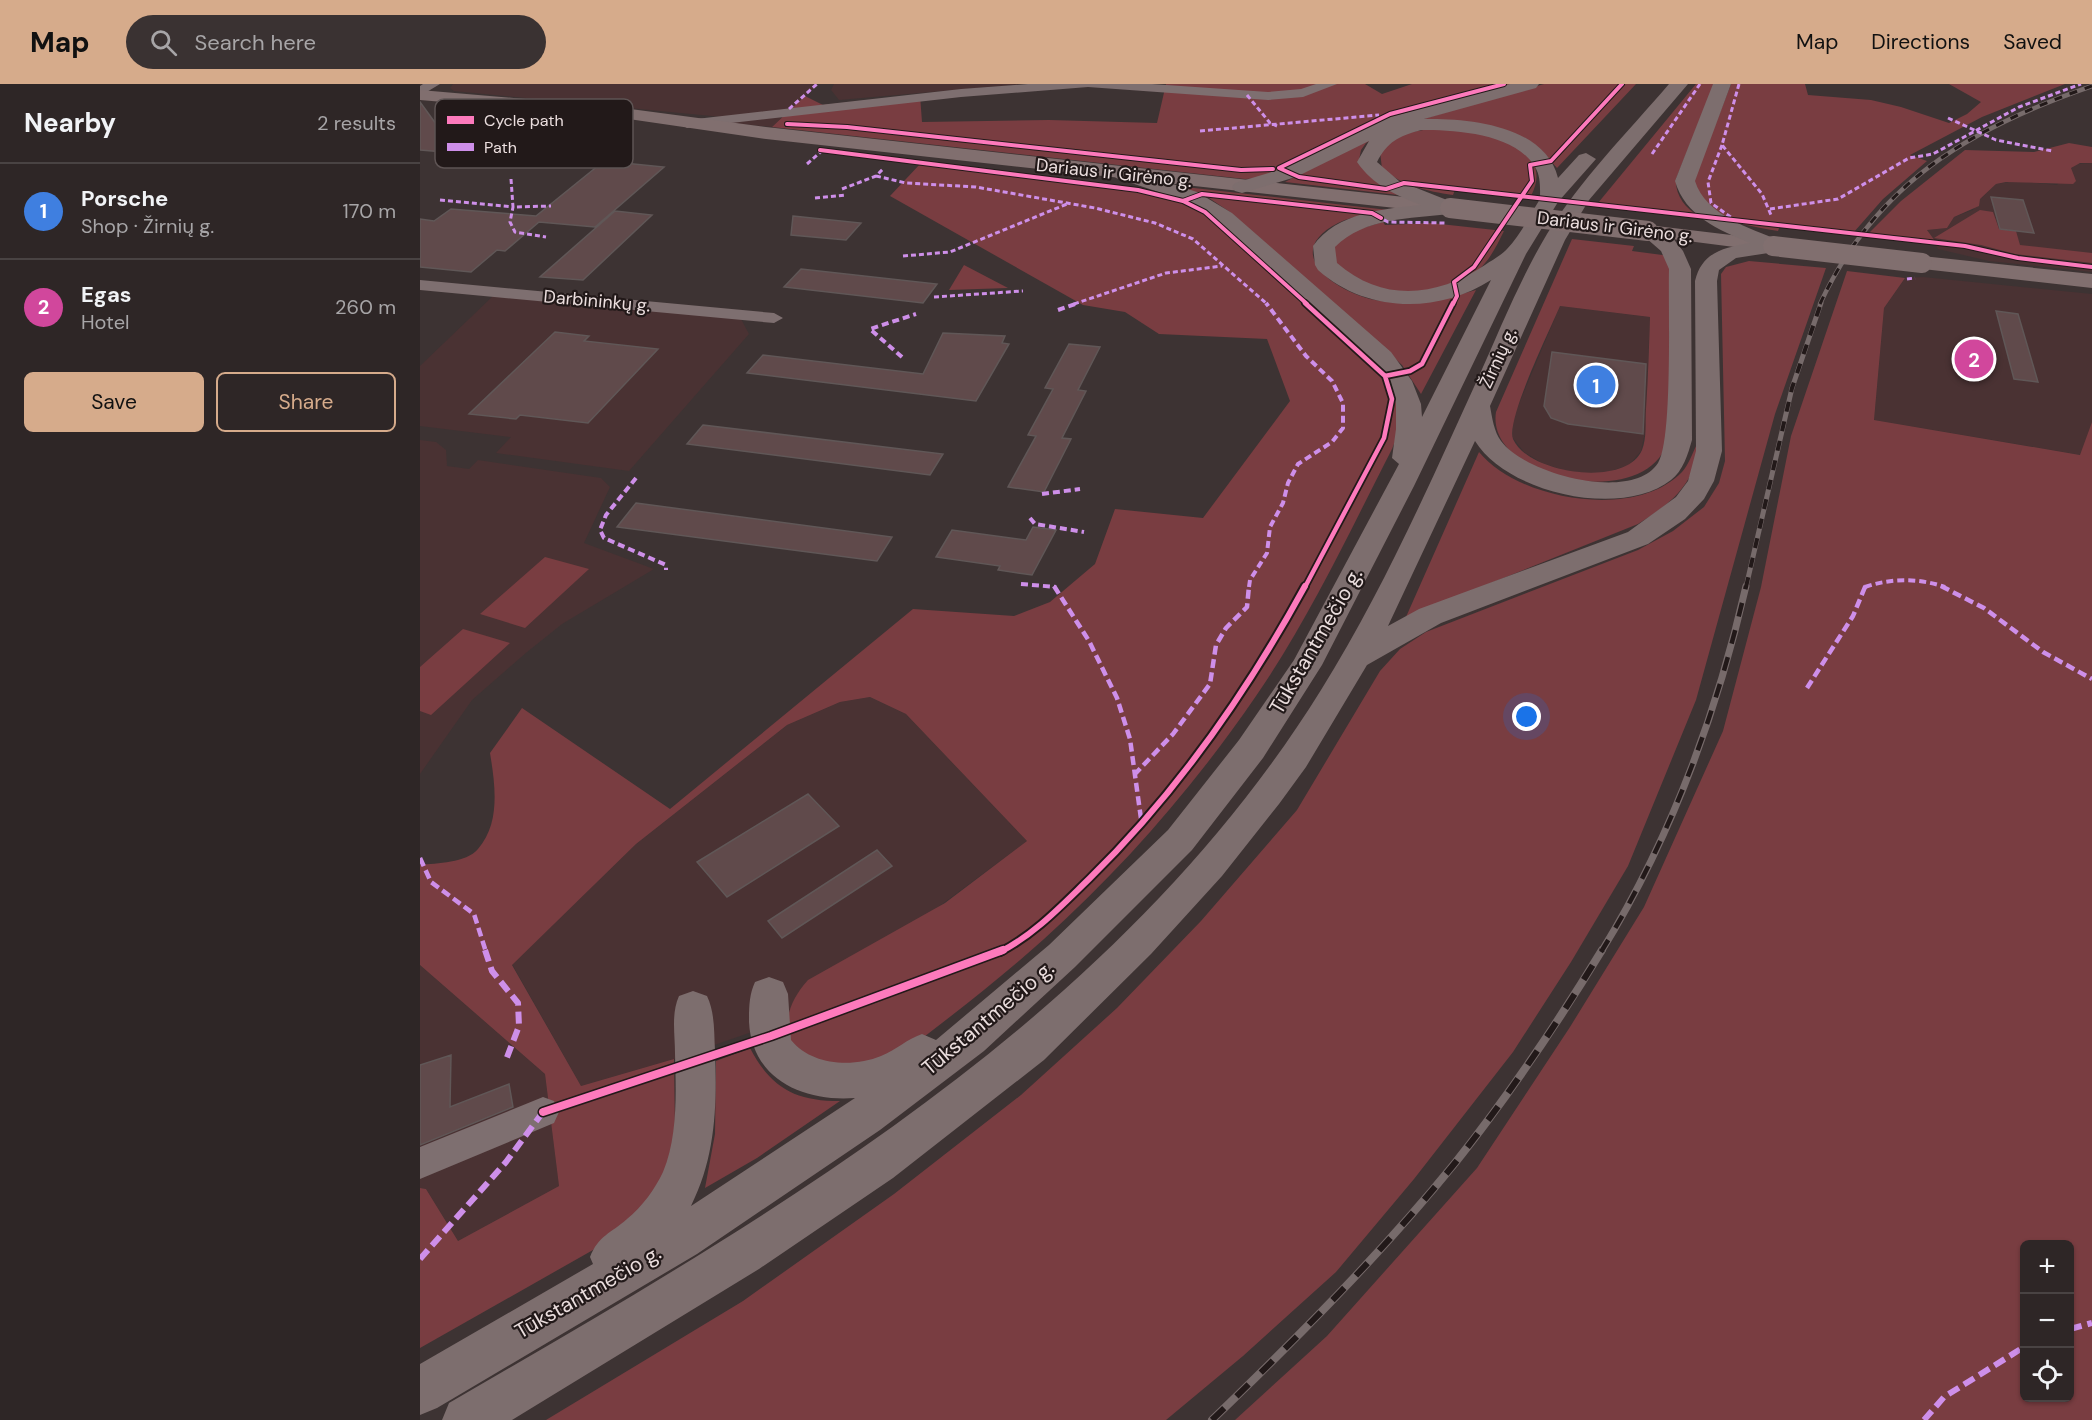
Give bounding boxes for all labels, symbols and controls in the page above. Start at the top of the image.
search box [126,15,546,69]
text: Map [30,24,90,61]
icon: search [147,26,180,59]
text: Search here [195,28,316,57]
text: Map [1796,28,1838,56]
text: Directions [1871,28,1970,56]
text: Saved [2003,28,2062,56]
legend [435,99,633,168]
text: Nearby [24,106,116,140]
text: 2 results [317,110,396,136]
text: Cycle path [484,110,564,131]
text: Path [484,137,517,158]
street label: Dariaus ir Girėno g. [1035,153,1193,193]
text: Porsche [81,184,168,213]
text: 1 [40,198,47,224]
text: 170 m [343,198,396,224]
street label: Dariaus ir Girėno g. [1536,206,1694,248]
text: Shop · Žirnių g. [81,213,214,239]
text: Egas [81,280,132,309]
street label: Darbininkų g. [543,284,651,318]
text: 2 [38,294,49,320]
text: 260 m [335,294,396,320]
text: Hotel [81,309,129,335]
street label: Žirnių g. [1474,324,1522,392]
pin: 2 [1954,336,1994,382]
pin: 1 [1576,362,1616,408]
button: Save [24,372,204,432]
button: Share [216,372,396,432]
street label: Tūkstantmečio g. [1263,563,1369,719]
your location [1512,702,1541,731]
street label: Tūkstantmečio g. [916,954,1060,1082]
street label: Tūkstantmečio g. [510,1239,666,1345]
map controls [2020,1240,2074,1402]
button: + [2020,1240,2074,1294]
button: − [2020,1294,2074,1348]
button: locate [2020,1348,2074,1402]

